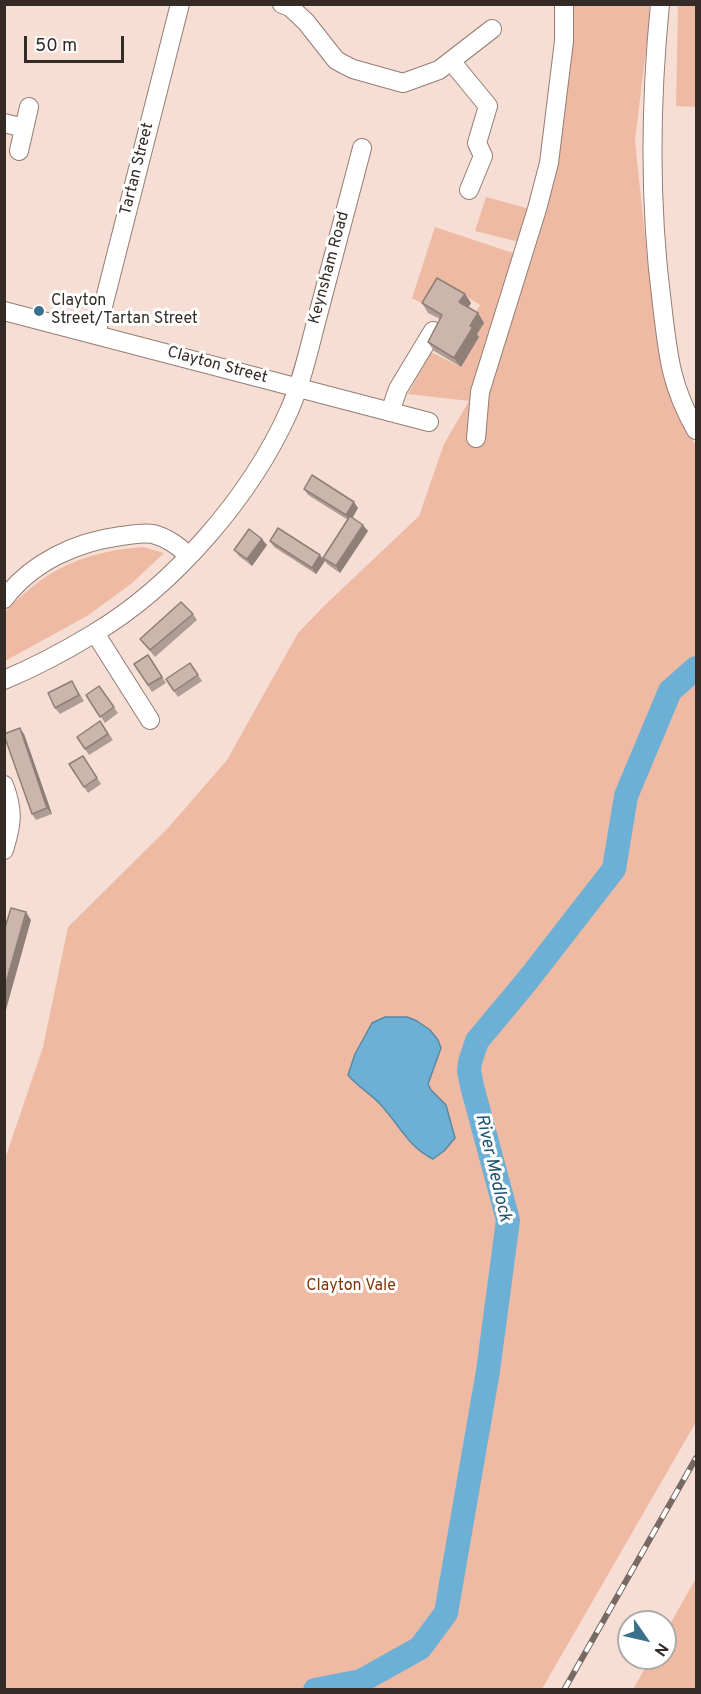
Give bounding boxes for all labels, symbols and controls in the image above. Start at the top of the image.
scale bar [27,24,128,62]
text: 50 m [35,35,77,58]
street label: Tartan Street [117,121,159,217]
street label: Keynsham Road [306,210,354,326]
place label: Clayton Street/Tartan Street [51,292,198,330]
marker: Clayton Street/Tartan Street [32,304,46,318]
street label: Clayton Street [165,343,269,389]
water label: River Medlock [469,1112,515,1224]
park label: Clayton Vale [306,1277,396,1297]
north arrow [617,1610,677,1670]
text: N [649,1639,672,1659]

